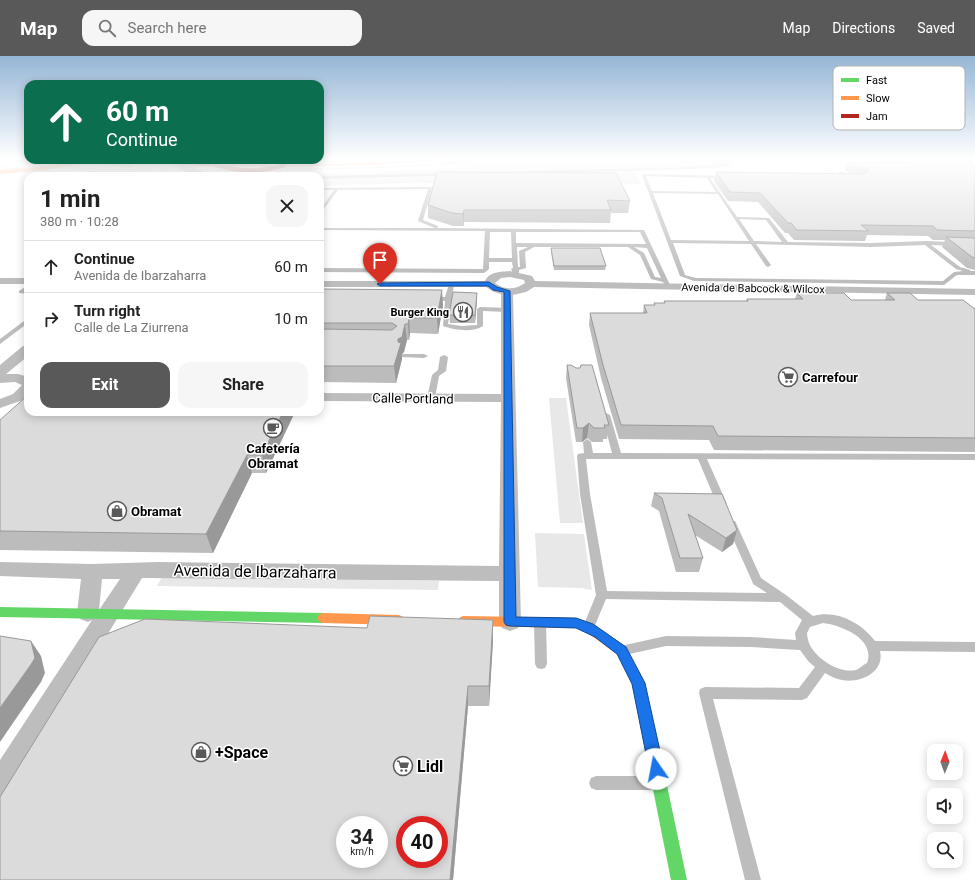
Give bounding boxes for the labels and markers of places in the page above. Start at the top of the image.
pin [363,243,397,284]
restaurant icon: Burger King [452,301,474,323]
place label: Burger King [391,306,449,319]
supermarket icon: Carrefour [777,366,799,388]
place label: Carrefour [802,370,858,385]
cafe icon: Cafetería Obramat [262,417,284,439]
place label: Cafetería Obramat [246,441,300,471]
shop icon: Obramat [106,500,128,522]
place label: Obramat [131,504,182,519]
shop icon: +Space [190,741,212,763]
place label: +Space [215,743,268,762]
supermarket icon: Lidl [392,755,414,777]
place label: Lidl [417,757,443,776]

